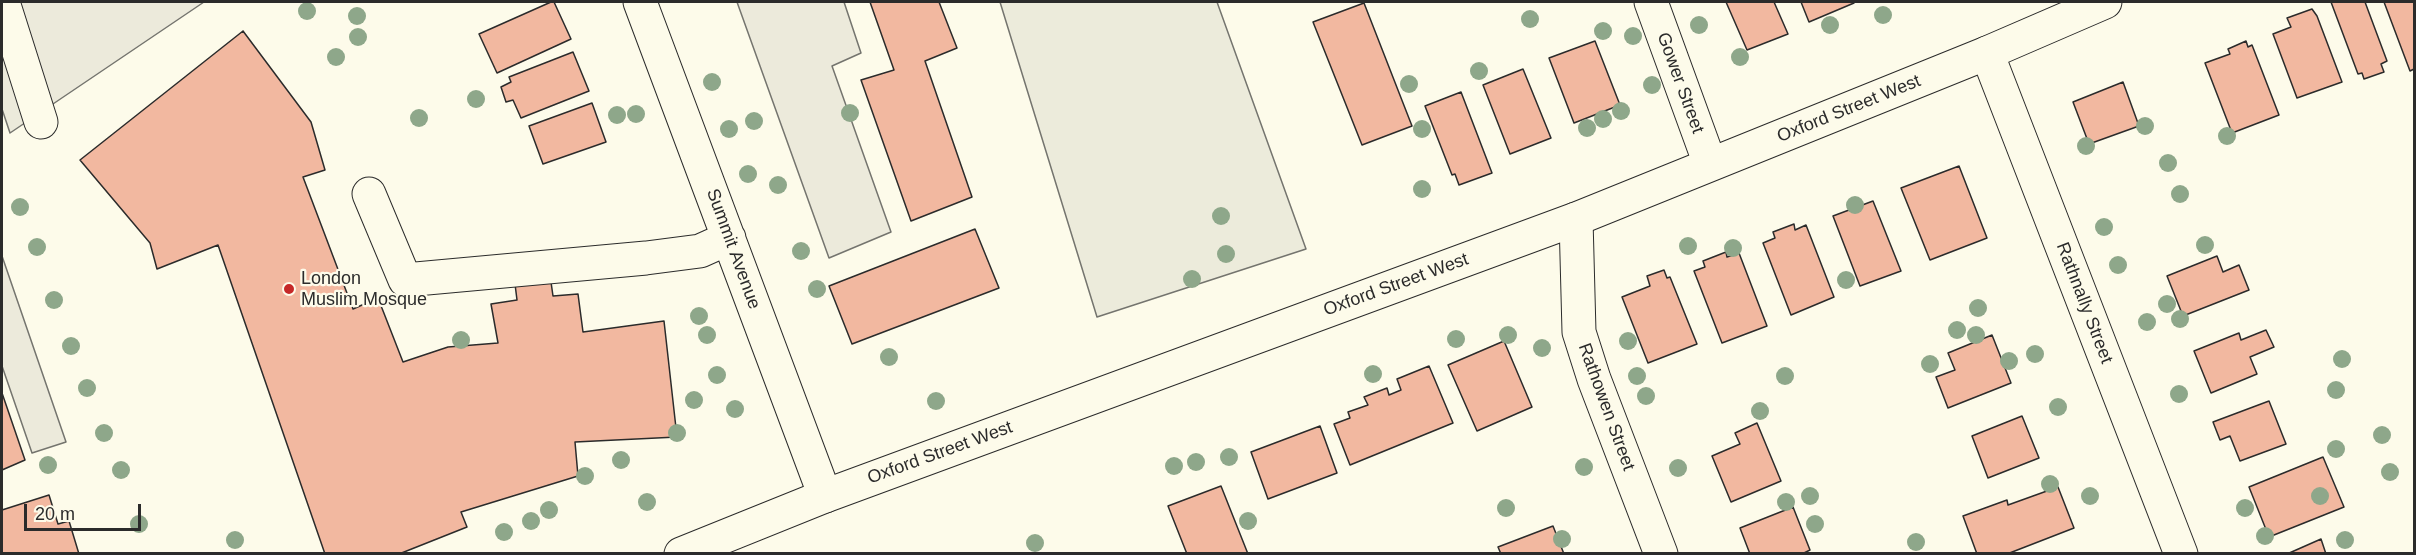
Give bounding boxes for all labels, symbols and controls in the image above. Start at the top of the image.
street label: Gower Street [1652,29,1708,137]
street label: Oxford Street West [1774,70,1924,148]
street label: Summit Avenue [701,186,765,312]
street label: Rathnally Street [2051,239,2117,367]
street label: Oxford Street West [1321,249,1471,321]
place label: London Muslim Mosque [301,268,427,310]
marker: London Muslim Mosque [282,282,296,296]
street label: Rathowen Street [1573,340,1639,474]
street label: Oxford Street West [865,417,1015,489]
scale bar [27,492,144,530]
text: 20 m [35,504,75,524]

